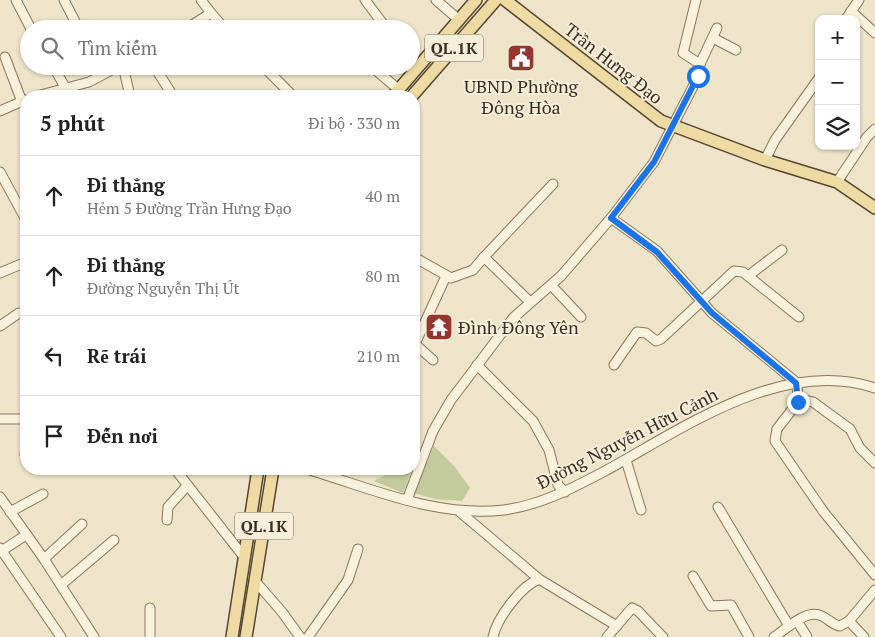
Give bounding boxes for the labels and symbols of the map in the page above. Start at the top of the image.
street label: Trần Hưng Đạo [560,17,668,109]
road number: QL.1K [425,34,483,62]
public building icon: UBND Phường Đông Hòa [506,43,536,73]
route start [687,65,710,88]
place label: UBND Phường Đông Hòa [464,74,579,119]
temple icon: Đình Đông Yên [424,312,454,342]
place label: Đình Đông Yên [458,315,579,339]
street label: Đường Nguyễn Hữu Cảnh [532,382,722,494]
route end [787,391,810,414]
road number: QL.1K [235,512,293,540]

